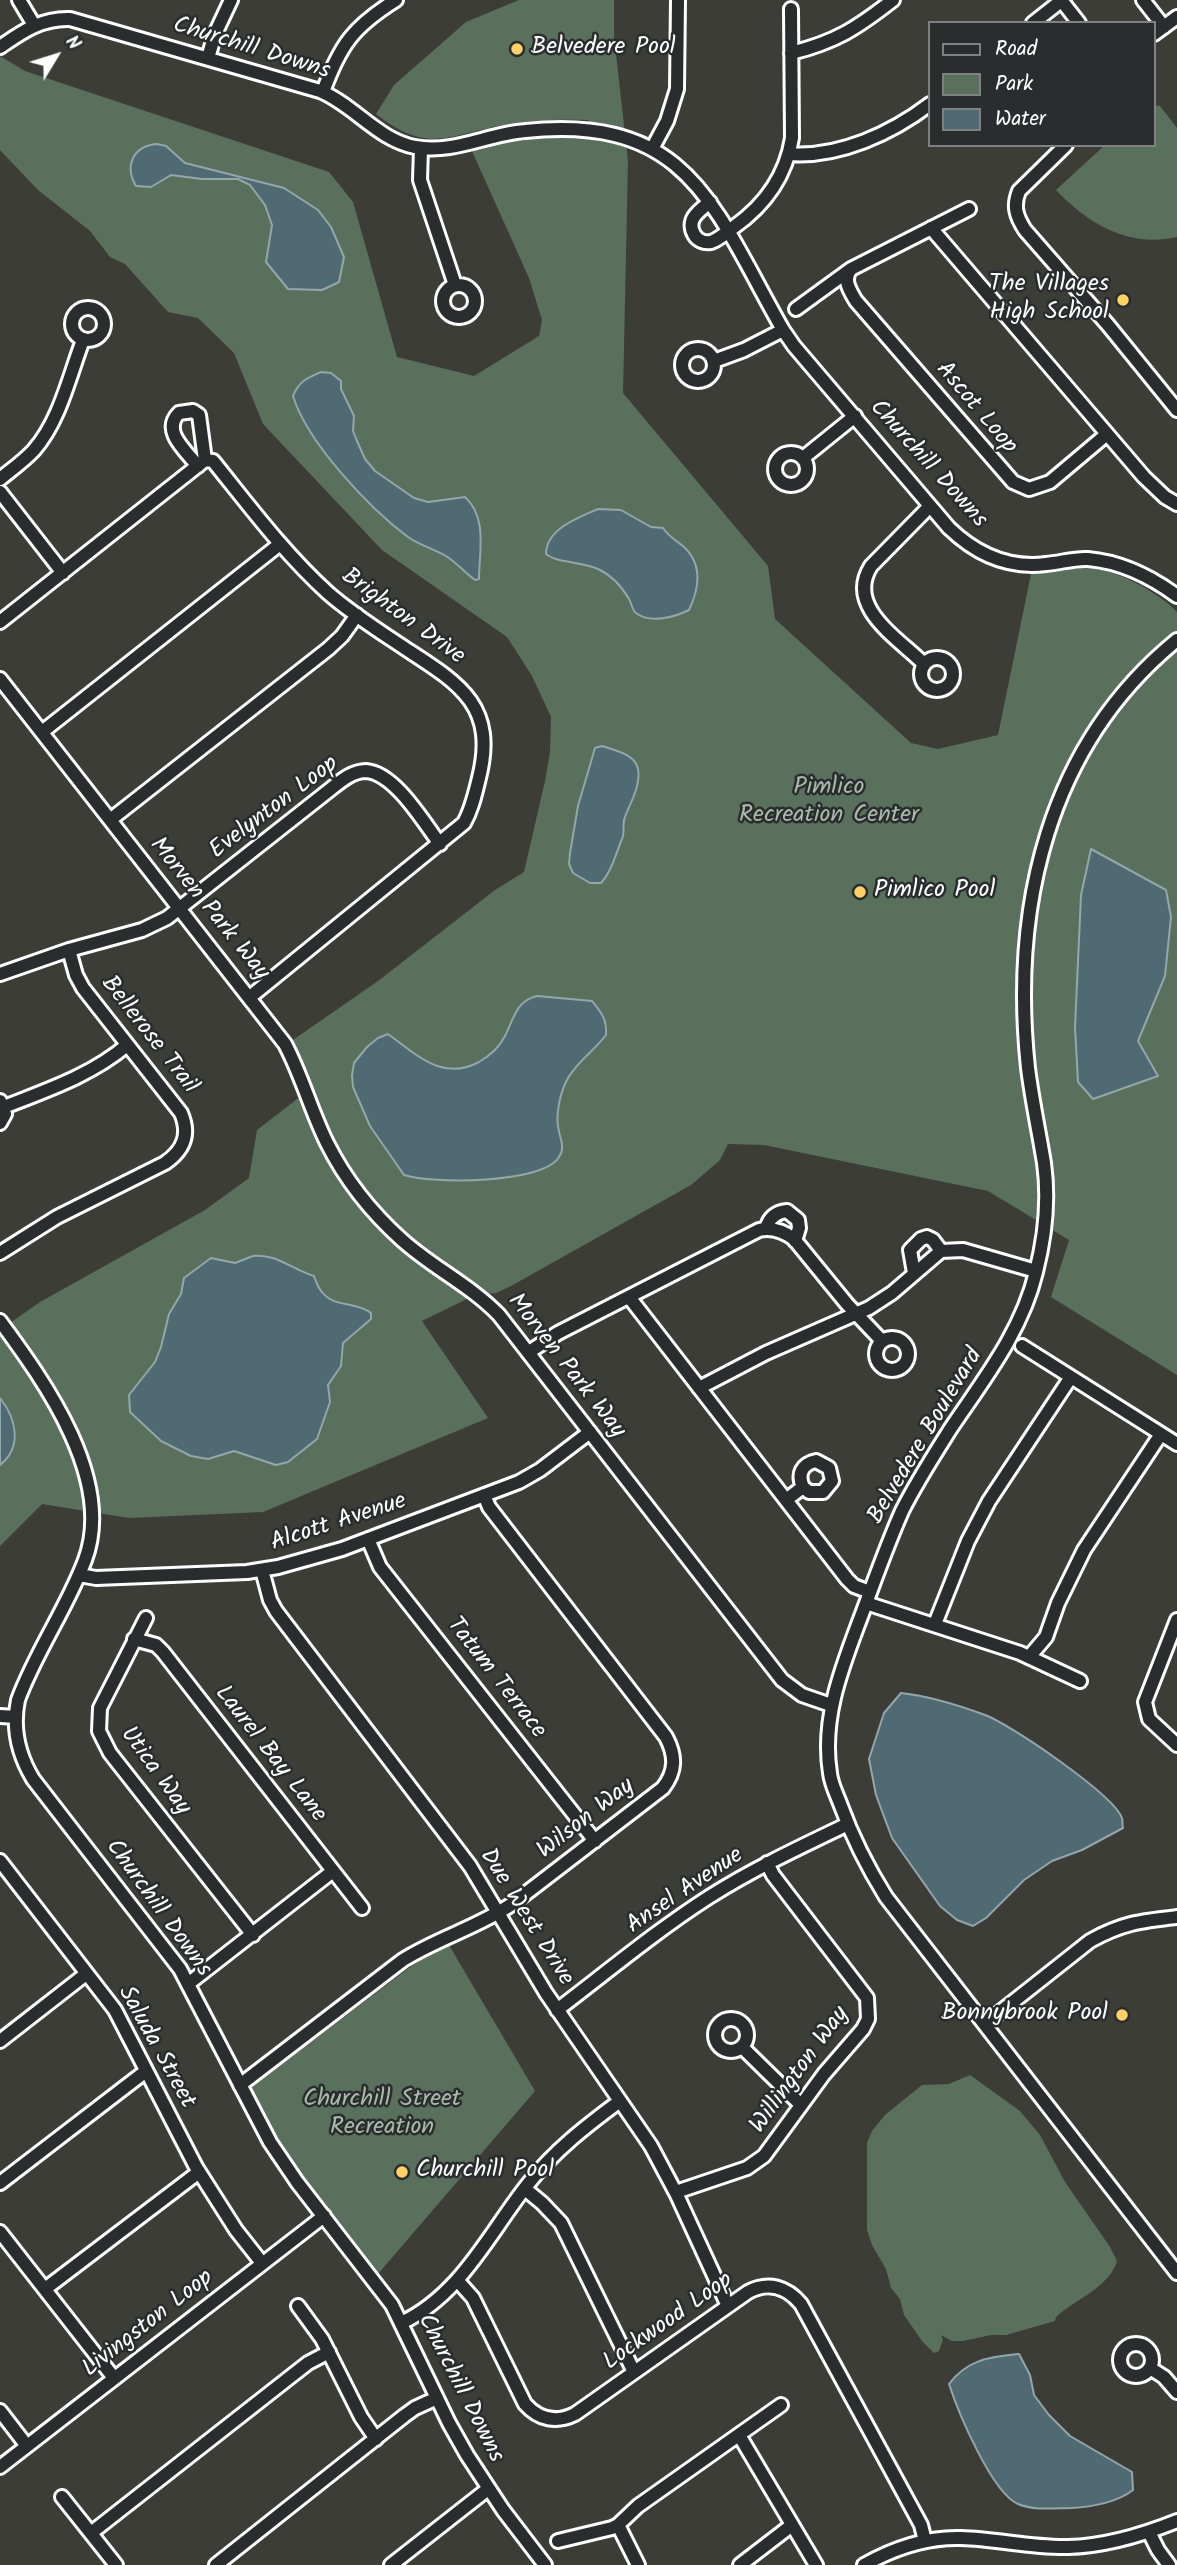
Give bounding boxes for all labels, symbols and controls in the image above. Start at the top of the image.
street label: Churchill Downs [169,12,333,88]
north arrow [21,21,91,91]
legend [928,21,1156,147]
text: N [57,29,88,57]
text: Road [995,33,1037,66]
place label: Belvedere Pool [531,35,676,63]
marker: Belvedere Pool [509,41,525,57]
text: Park [995,68,1033,101]
text: Water [995,103,1046,136]
place label: The Villages High School [989,272,1109,328]
marker: The Villages High School [1115,292,1131,308]
street label: Ascot Loop [928,357,1022,461]
street label: Churchill Downs [862,395,992,535]
street label: Brighton Drive [335,563,469,673]
street label: Evelynton Loop [205,751,345,867]
park label: Pimlico Recreation Center [739,775,919,831]
street label: Morven Park Way [142,833,274,987]
place label: Pimlico Pool [874,878,995,906]
marker: Pimlico Pool [852,884,868,900]
street label: Bellerose Trail [93,971,203,1101]
street label: Morven Park Way [500,1289,630,1445]
street label: Belvedere Boulevard [863,1344,991,1530]
street label: Alcott Avenue [268,1489,410,1559]
street label: Tatum Terrace [439,1613,551,1745]
street label: Laurel Bay Lane [207,1681,331,1829]
street label: Utica Way [112,1722,196,1822]
street label: Wilson Way [533,1773,641,1867]
street label: Churchill Downs [97,1835,217,1983]
street label: Ansel Avenue [622,1842,750,1942]
street label: Due West Drive [471,1844,579,1992]
street label: Saluda Street [110,1982,200,2114]
place label: Bonnybrook Pool [941,2001,1108,2029]
street label: Willington Way [745,2002,857,2140]
marker: Bonnybrook Pool [1114,2007,1130,2023]
park label: Churchill Street Recreation [303,2087,461,2143]
place label: Churchill Pool [416,2158,554,2186]
marker: Churchill Pool [394,2164,410,2180]
street label: Livingston Loop [78,2265,220,2385]
street label: Lockwood Loop [599,2268,739,2378]
street label: Churchill Downs [409,2310,509,2468]

